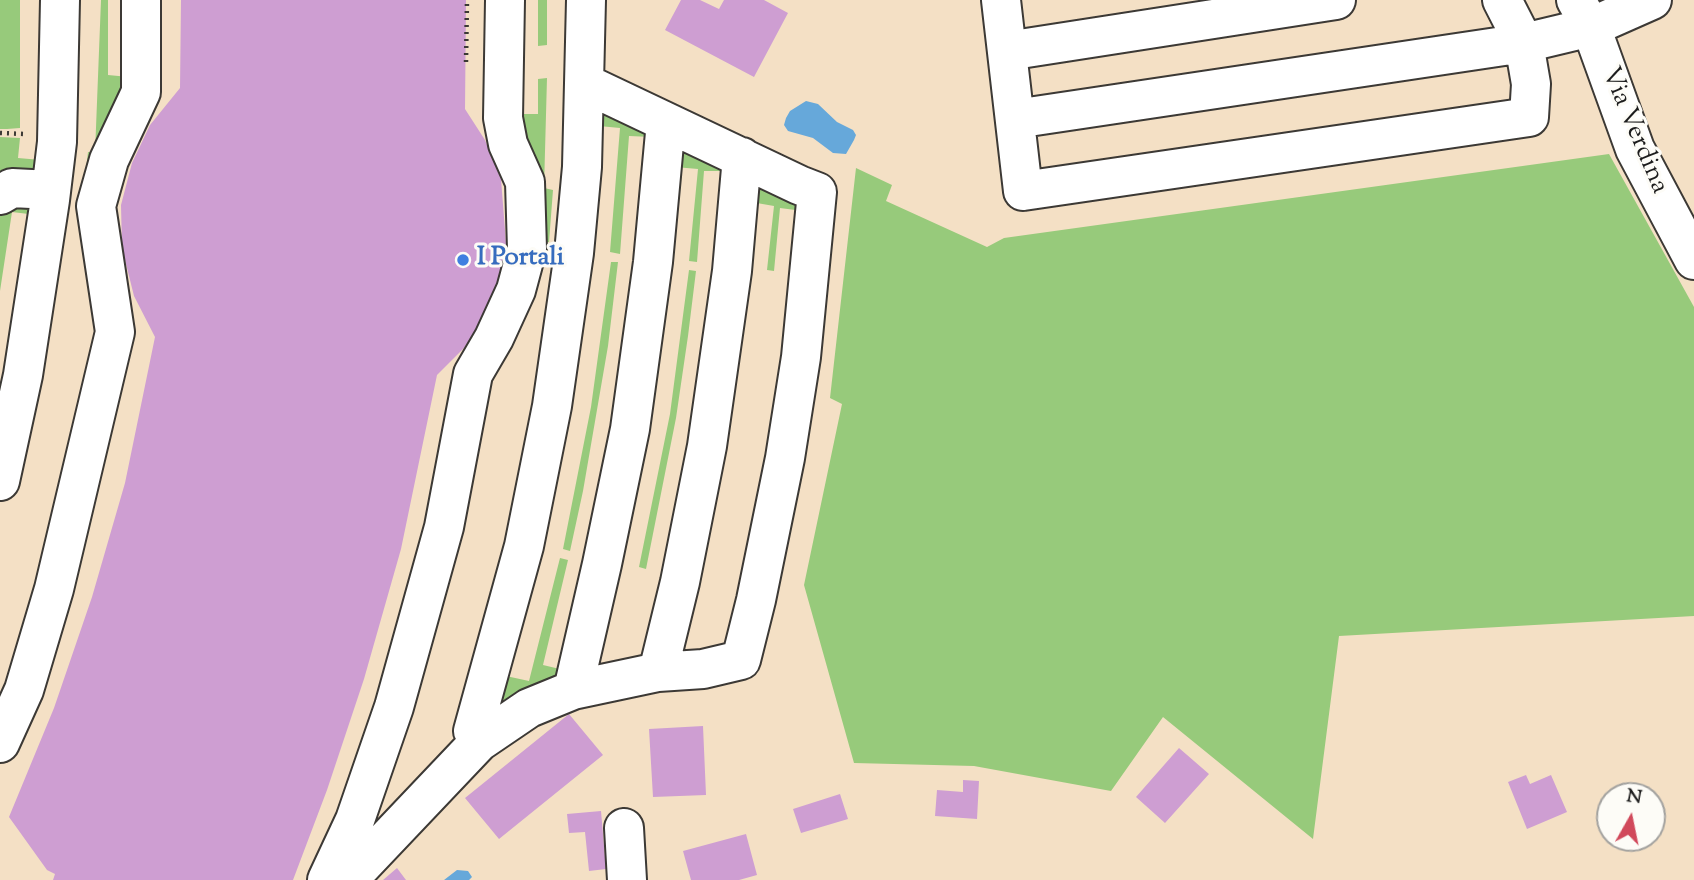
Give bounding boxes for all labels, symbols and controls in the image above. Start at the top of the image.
street label: Via Verdina [1592,63,1674,199]
place label: I Portali [477,244,564,276]
marker: I Portali [455,252,471,268]
north arrow [1596,782,1666,852]
text: N [1624,783,1644,812]

